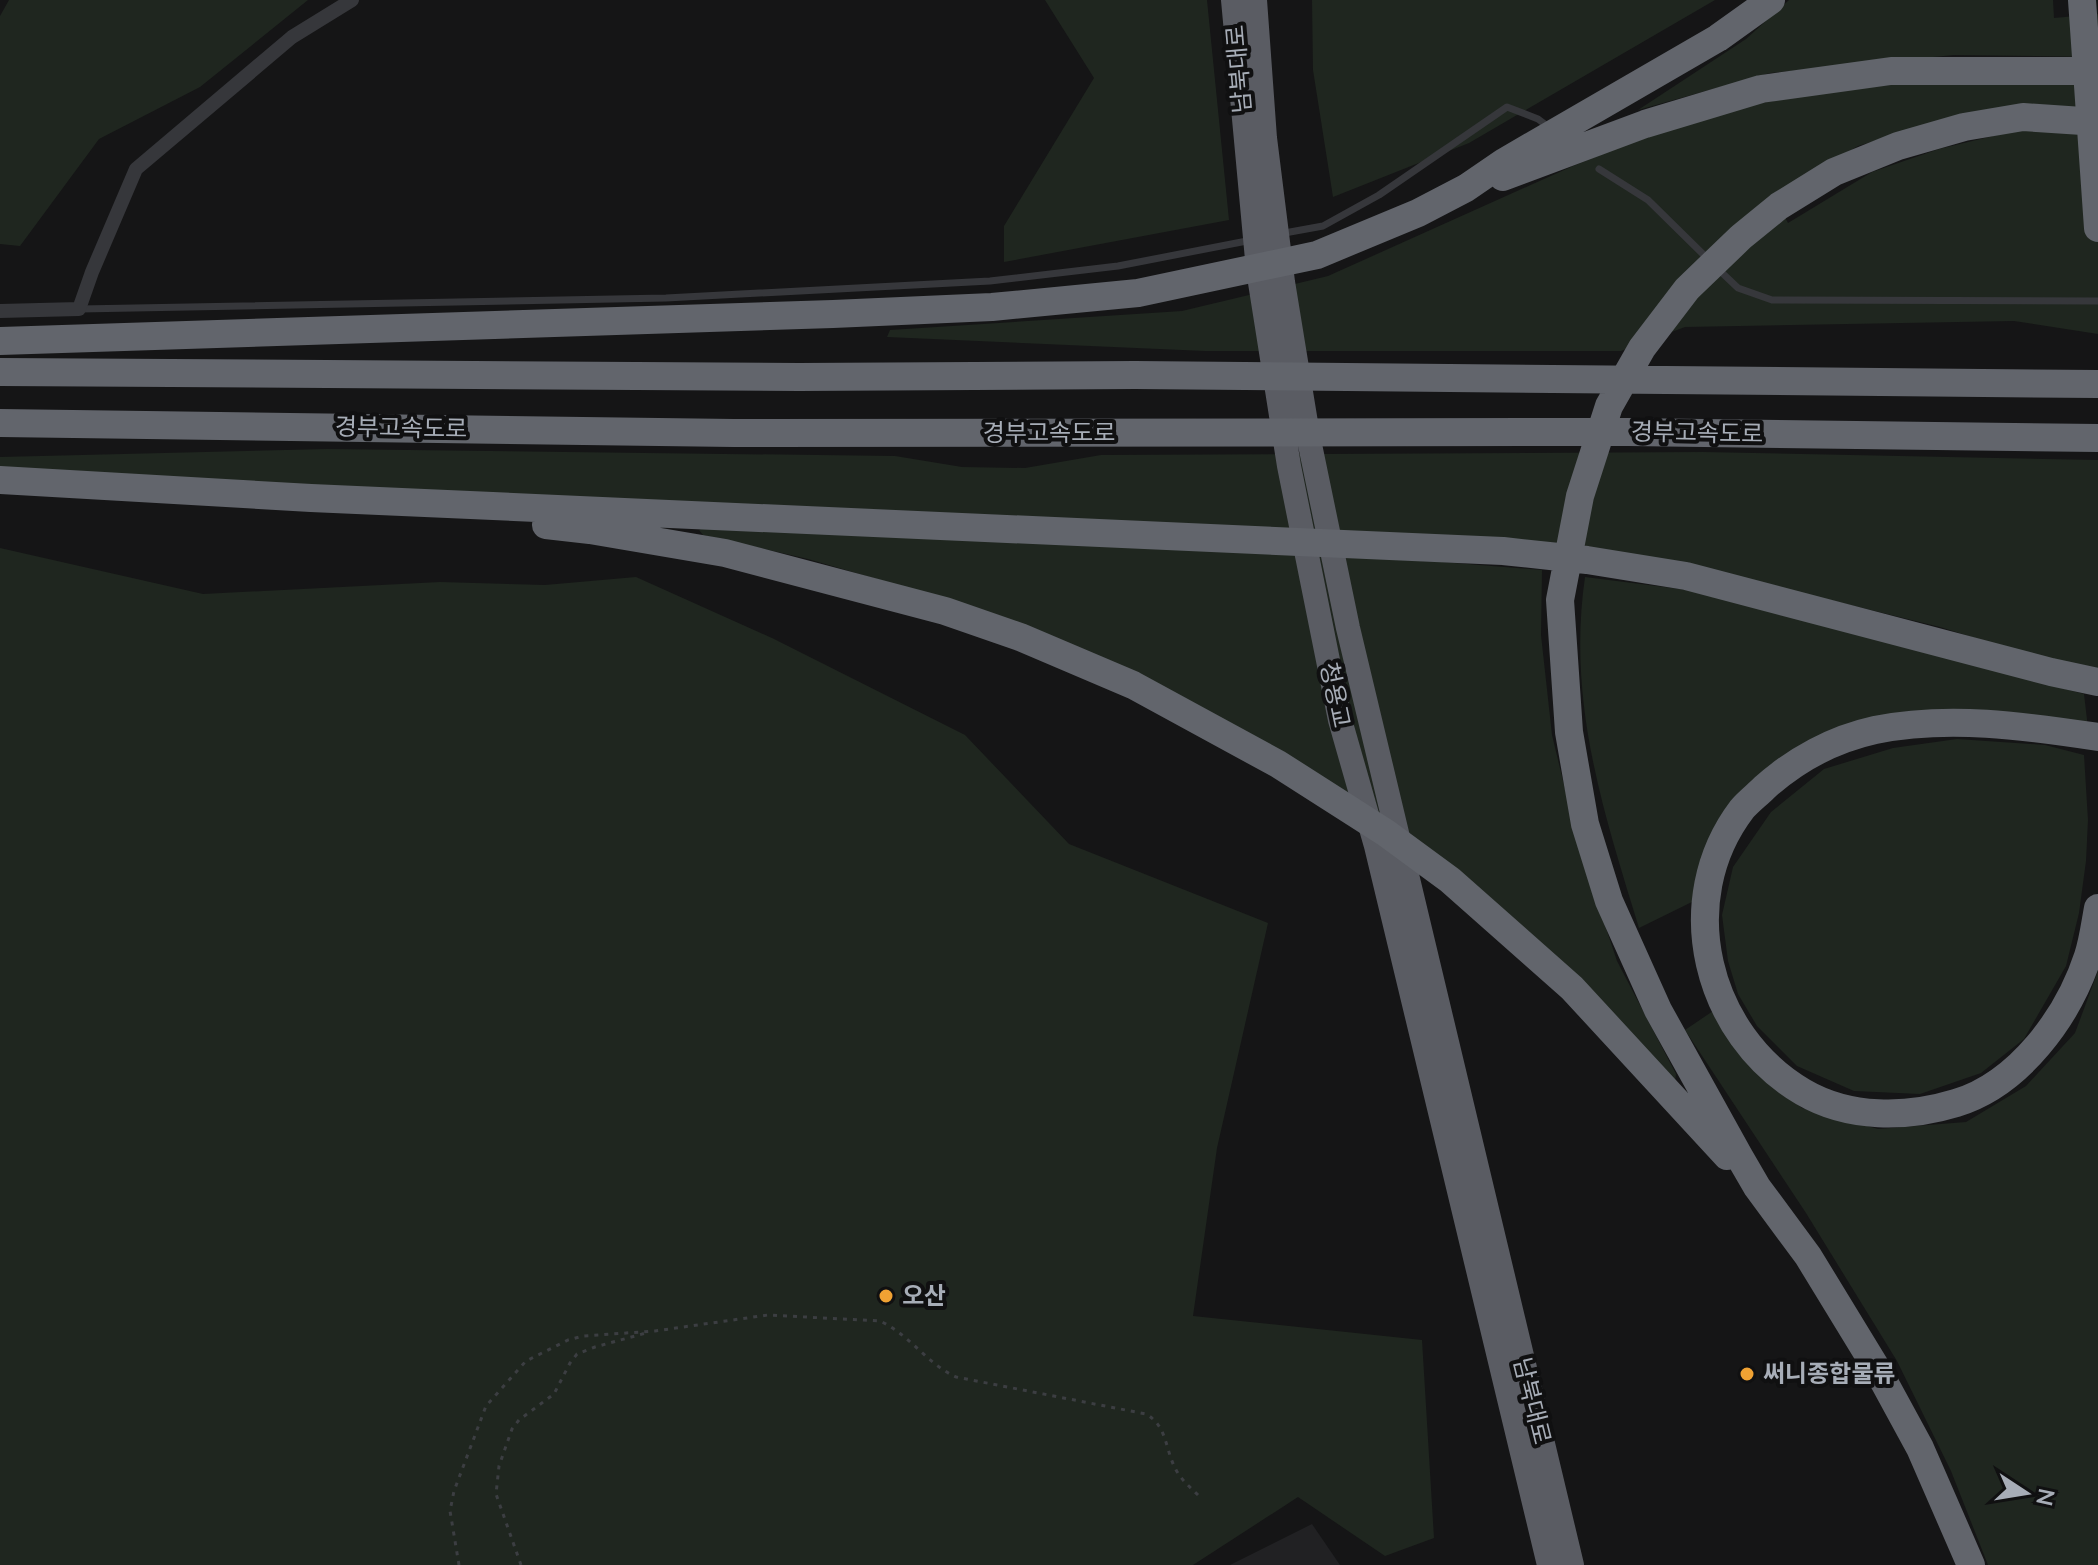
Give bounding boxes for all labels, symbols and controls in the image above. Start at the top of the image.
street label: 남북대로 [1219,24,1256,114]
street label: 경부고속도로 [335,411,468,442]
street label: 경부고속도로 [1631,416,1764,447]
street label: 경부고속도로 [983,417,1115,446]
street label: 청용교 [1315,659,1358,730]
place label: 오산 [902,1280,946,1309]
marker: 오산 [877,1287,895,1305]
street label: 남북대로 [1509,1354,1558,1447]
place label: 써니종합물류 [1763,1358,1895,1387]
marker: 써니종합물류 [1738,1365,1756,1383]
north arrow [1986,1453,2066,1533]
text: N [2031,1486,2061,1508]

